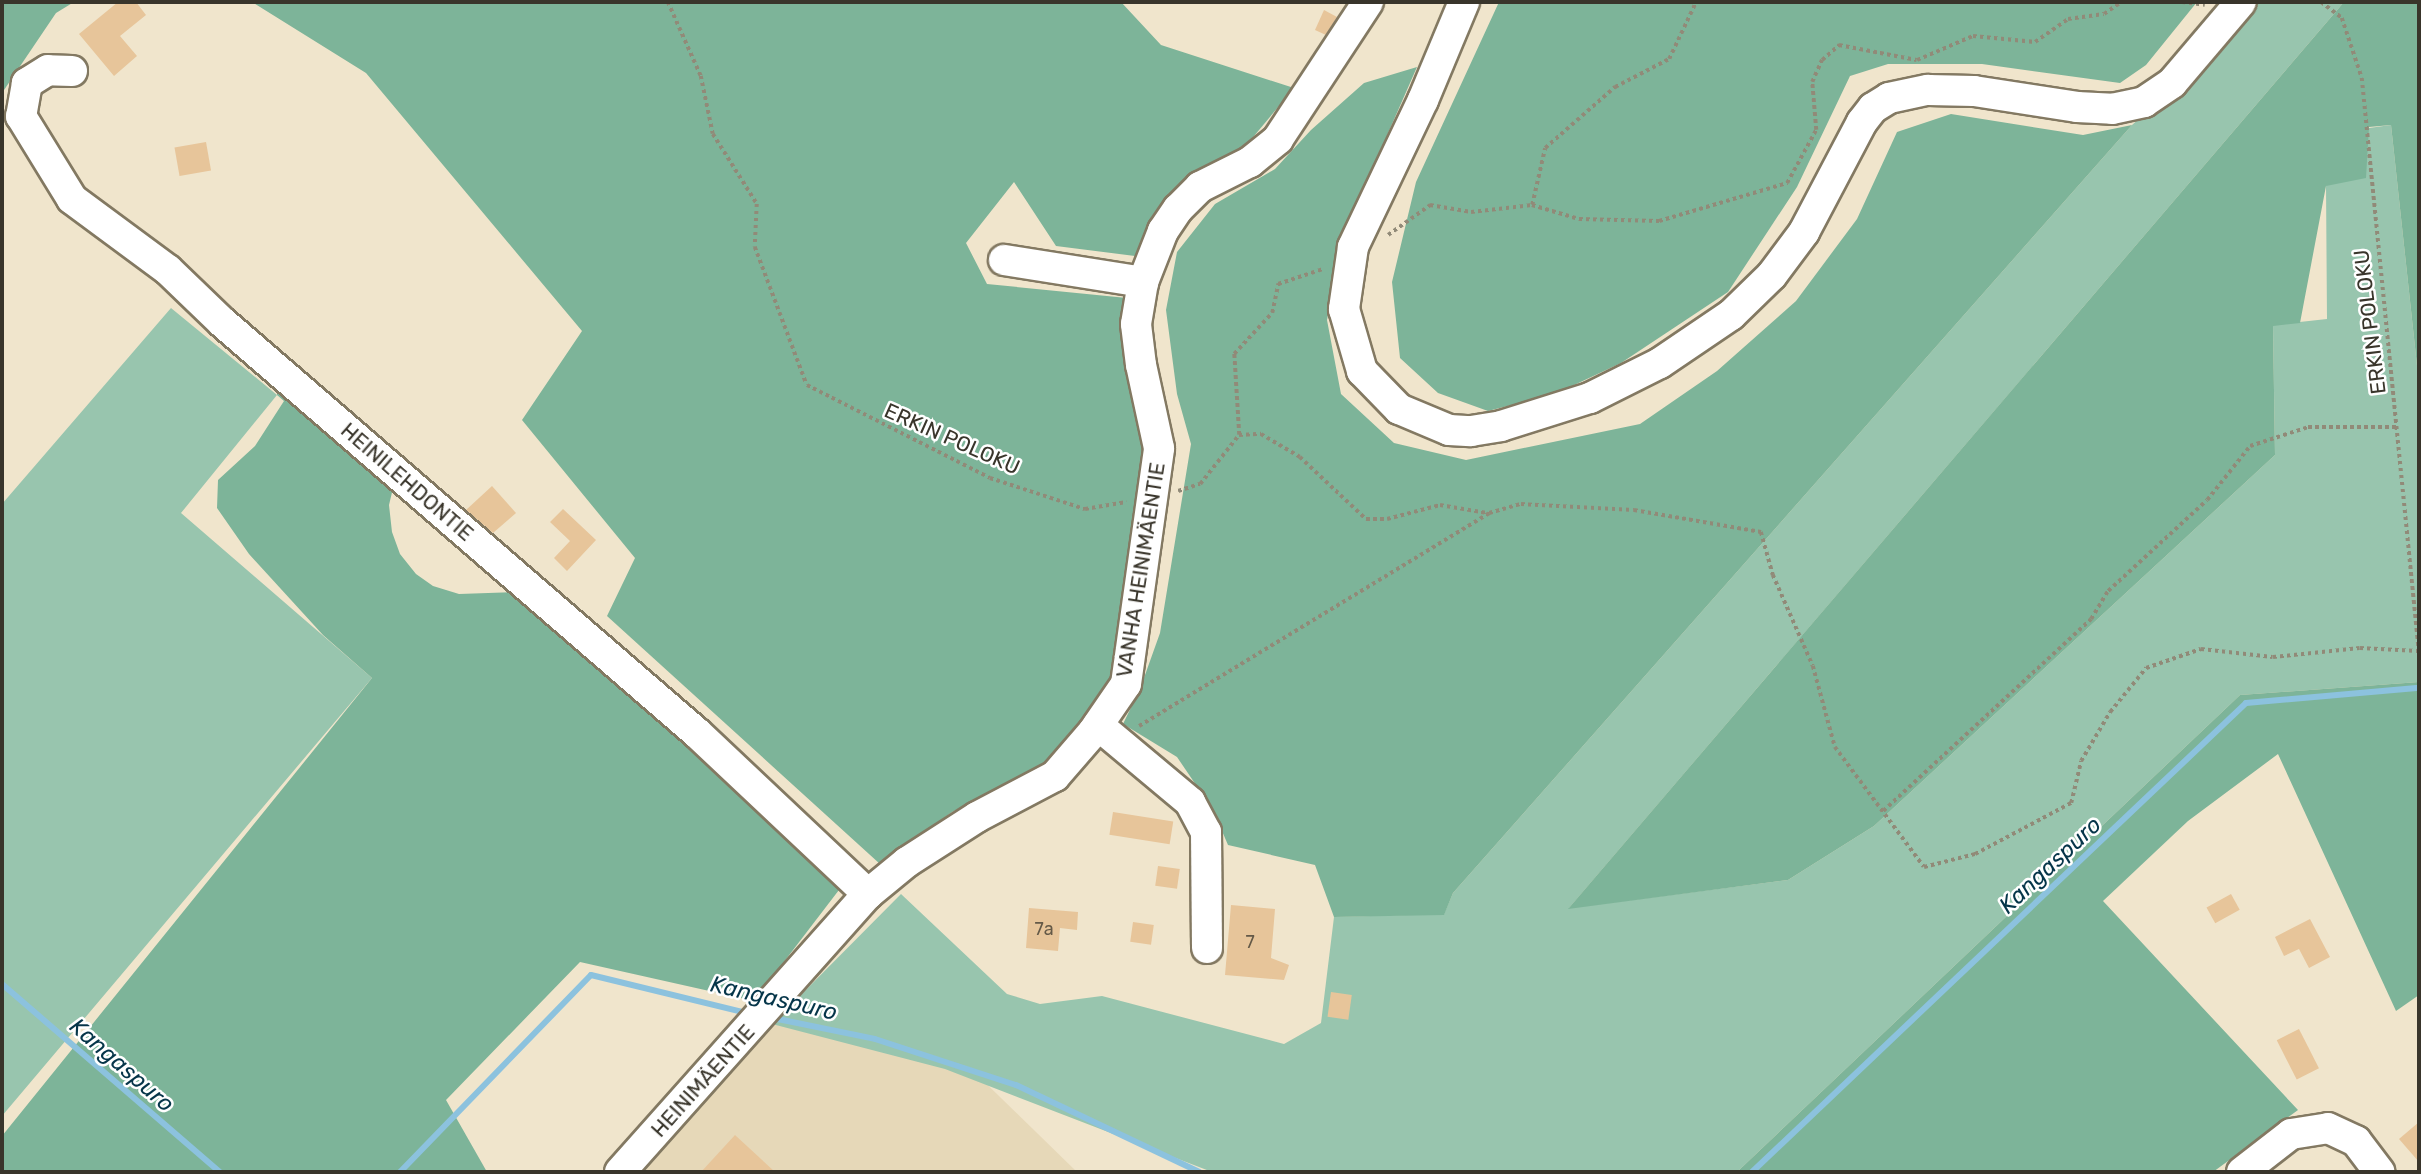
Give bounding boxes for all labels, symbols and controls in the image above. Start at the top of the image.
street label: ERKIN POLOKU [2349,248,2391,396]
street label: ERKIN POLOKU [880,398,1024,480]
street label: HEINILEHDONTIE [336,418,478,546]
street label: VANHA HEINIMÄENTIE [1111,460,1171,680]
water label: Kangaspuro [1993,811,2107,919]
house number: 7a [1034,918,1054,940]
house number: 7 [1245,931,1255,953]
water label: Kangaspuro [708,970,840,1026]
water label: Kangaspuro [64,1012,180,1118]
street label: HEINIMÄENTIE [646,1020,760,1142]

